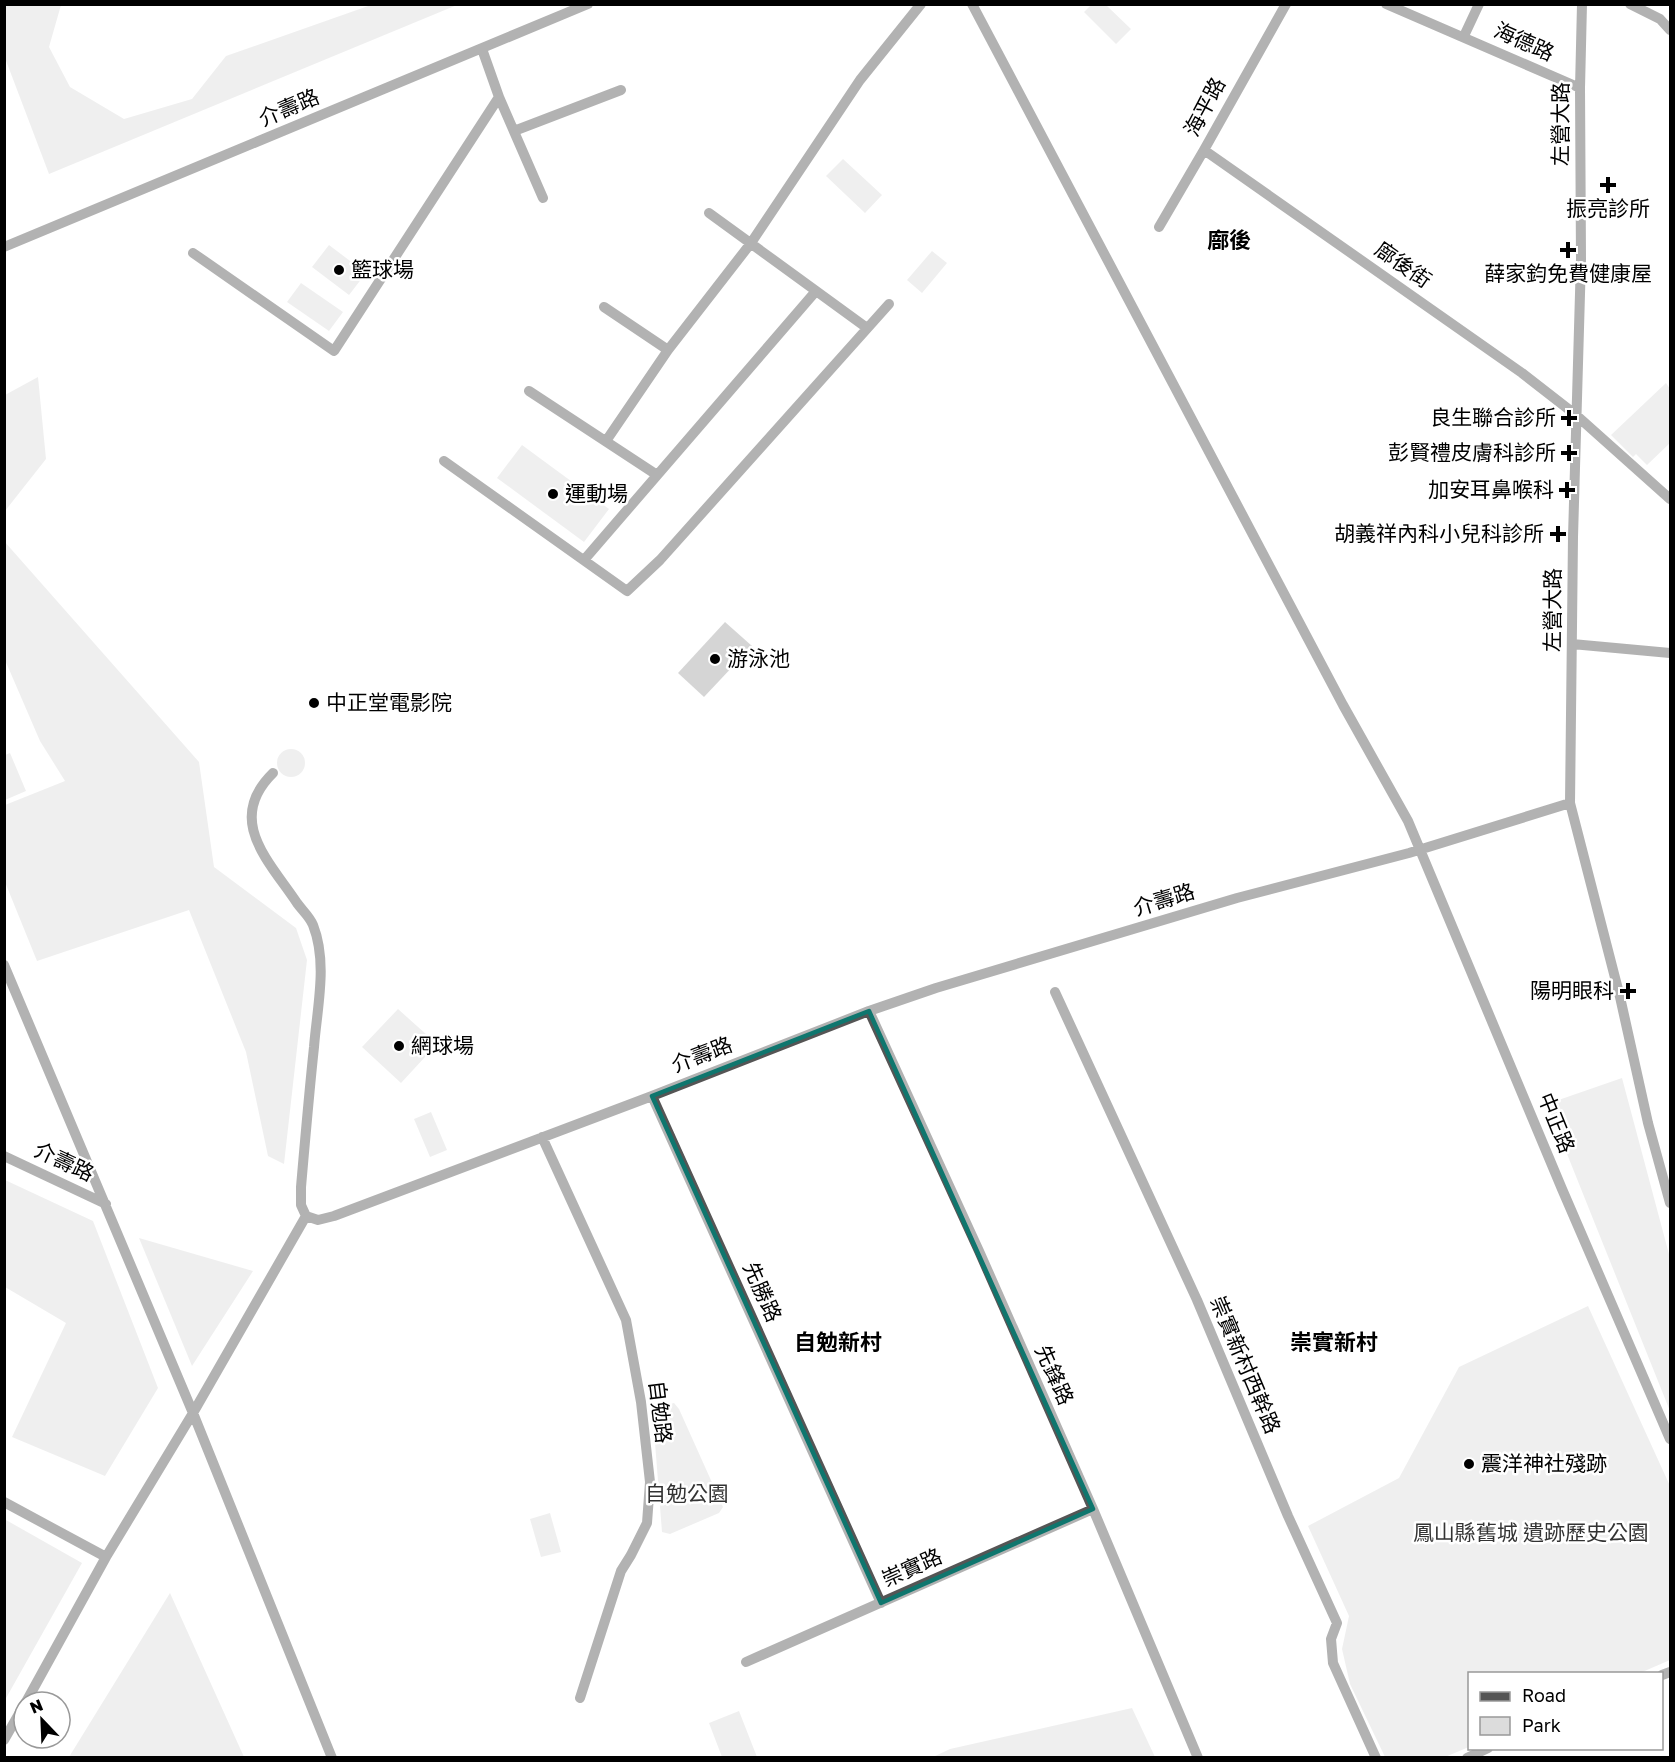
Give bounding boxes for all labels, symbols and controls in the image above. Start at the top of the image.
street label: 海德路 [1490,16,1558,66]
street label: 海平路 [1178,73,1230,140]
street label: 左營大路 [1547,82,1573,166]
street label: 介壽路 [255,83,323,131]
marker: 振亮診所 [1599,176,1617,194]
place label: 振亮診所 [1566,195,1650,221]
district label: 廍後 [1207,226,1251,253]
street label: 廍後街 [1370,235,1437,293]
marker: 薛家鈞免費健康屋 [1559,241,1577,259]
place label: 籃球場 [351,256,414,282]
place label: 薛家鈞免費健康屋 [1484,260,1652,286]
marker: 籃球場 [332,263,346,277]
place label: 良生聯合診所 [1430,404,1556,430]
marker: 良生聯合診所 [1560,409,1578,427]
place label: 彭賢禮皮膚科診所 [1388,439,1556,465]
marker: 彭賢禮皮膚科診所 [1560,444,1578,462]
place label: 加安耳鼻喉科 [1428,476,1554,502]
place label: 運動場 [565,480,628,506]
marker: 加安耳鼻喉科 [1558,481,1576,499]
marker: 運動場 [546,487,560,501]
place label: 胡義祥內科小兒科診所 [1334,520,1544,546]
marker: 胡義祥內科小兒科診所 [1549,525,1567,543]
street label: 左營大路 [1539,568,1565,652]
place label: 游泳池 [727,645,790,671]
marker: 游泳池 [708,652,722,666]
place label: 中正堂電影院 [326,689,452,715]
marker: 中正堂電影院 [307,696,321,710]
street label: 介壽路 [1130,877,1198,921]
place label: 陽明眼科 [1530,977,1614,1003]
marker: 陽明眼科 [1619,982,1637,1000]
street label: 介壽路 [668,1031,736,1077]
place label: 網球場 [411,1032,474,1058]
marker: 網球場 [392,1039,406,1053]
street label: 中正路 [1533,1089,1581,1157]
street label: 介壽路 [30,1136,98,1186]
street label: 先勝路 [738,1258,788,1326]
street label: 崇實新村西幹路 [1205,1292,1287,1437]
district label: 自勉新村 [794,1328,882,1355]
district label: 崇實新村 [1290,1328,1378,1355]
street label: 先鋒路 [1030,1341,1080,1409]
street label: 自勉路 [644,1379,678,1445]
place label: 震洋神社殘跡 [1481,1450,1607,1476]
marker: 震洋神社殘跡 [1462,1457,1476,1471]
park label: 自勉公園 [645,1480,729,1506]
park label: 鳳山縣舊城 遺跡歷史公園 [1413,1519,1649,1545]
street label: 崇實路 [878,1542,946,1592]
legend [1468,1672,1663,1750]
text: Road [1522,1684,1566,1706]
north arrow [12,1690,72,1750]
text: N [27,1695,46,1718]
text: Park [1522,1714,1561,1736]

